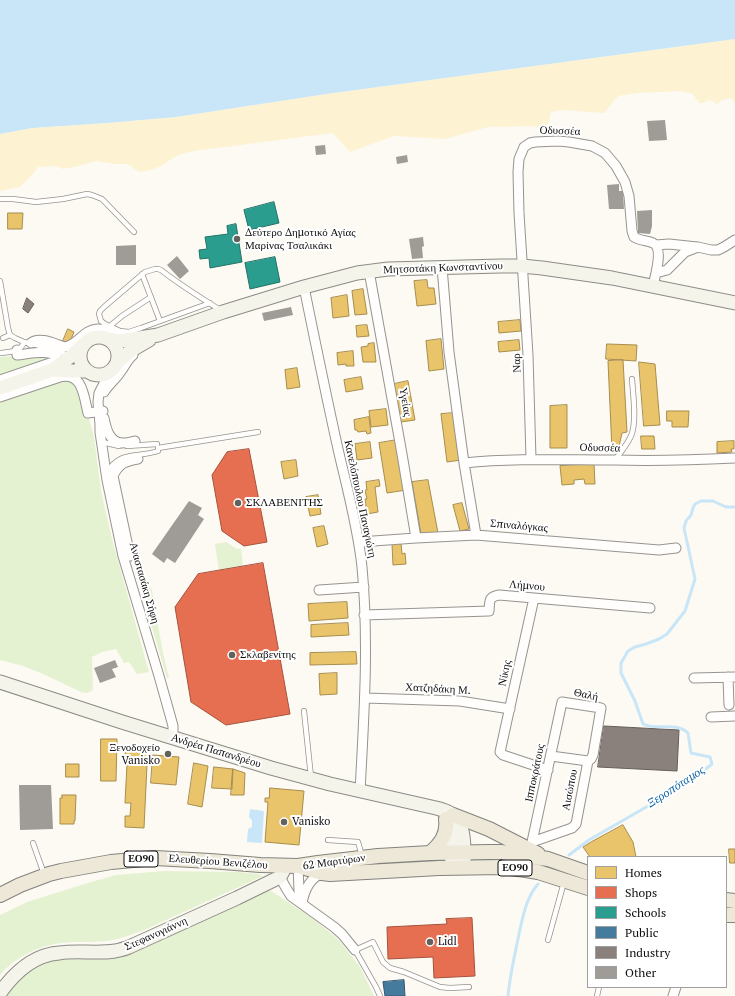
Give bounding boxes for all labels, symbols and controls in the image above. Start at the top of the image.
street label: Οδυσσέα [539,124,581,138]
place label: Δεύτερο Δημοτικό Αγίας Μαρίνας Τσαλικάκι [245,226,356,252]
marker: Δεύτερο Δημοτικό Αγίας Μαρίνας Τσαλικάκι [232,234,242,244]
street label: Μητσοτάκη Κωνσταντίνου [383,259,503,277]
street label: Ναρ [510,353,524,373]
street label: Υγείας [396,386,414,418]
street label: Κανελόπουλου Παναγιώτη [341,439,379,559]
street label: Οδυσσέα [579,441,621,455]
place label: ΣΚΛΑΒΕΝΙΤΗΣ [246,496,323,510]
marker: ΣΚΛΑΒΕΝΙΤΗΣ [233,498,243,508]
street label: Σπιναλόγκας [489,517,549,535]
street label: Αναστασάκη Σήφη [126,541,162,625]
street label: Λήμνου [509,578,545,594]
place label: Σκλαβενίτης [240,648,296,662]
marker: Σκλαβενίτης [227,650,237,660]
street label: Νίκης [496,659,514,687]
street label: Χατζηδάκη Μ. [405,681,471,697]
street label: Θαλή [572,686,600,704]
street label: Ανδρέα Παπανδρέου [169,731,263,771]
place label: Ξενοδοχείο Vanisko [109,741,160,767]
street label: Ιπποκράτους [522,743,548,803]
marker: Ξενοδοχείο Vanisko [163,749,173,759]
water label: Ξεροπόταμος [644,763,708,811]
street label: Αισώπου [560,768,580,812]
place label: Vanisko [292,815,330,829]
marker: Vanisko [279,817,289,827]
road number: ΕΟ90 [124,851,158,867]
street label: 62 Μαρτύρων [302,851,366,873]
street label: Ελευθερίου Βενιζέλου [168,852,268,872]
legend [587,856,727,988]
road number: ΕΟ90 [498,860,532,876]
text: Homes [625,865,662,880]
text: Shops [625,885,657,900]
text: Schools [625,905,666,920]
street label: Στεφανογιάννη [123,914,189,954]
text: Public [625,925,658,940]
place label: Lidl [438,935,457,949]
marker: Lidl [425,937,435,947]
text: Industry [625,945,670,960]
text: Other [625,965,656,980]

